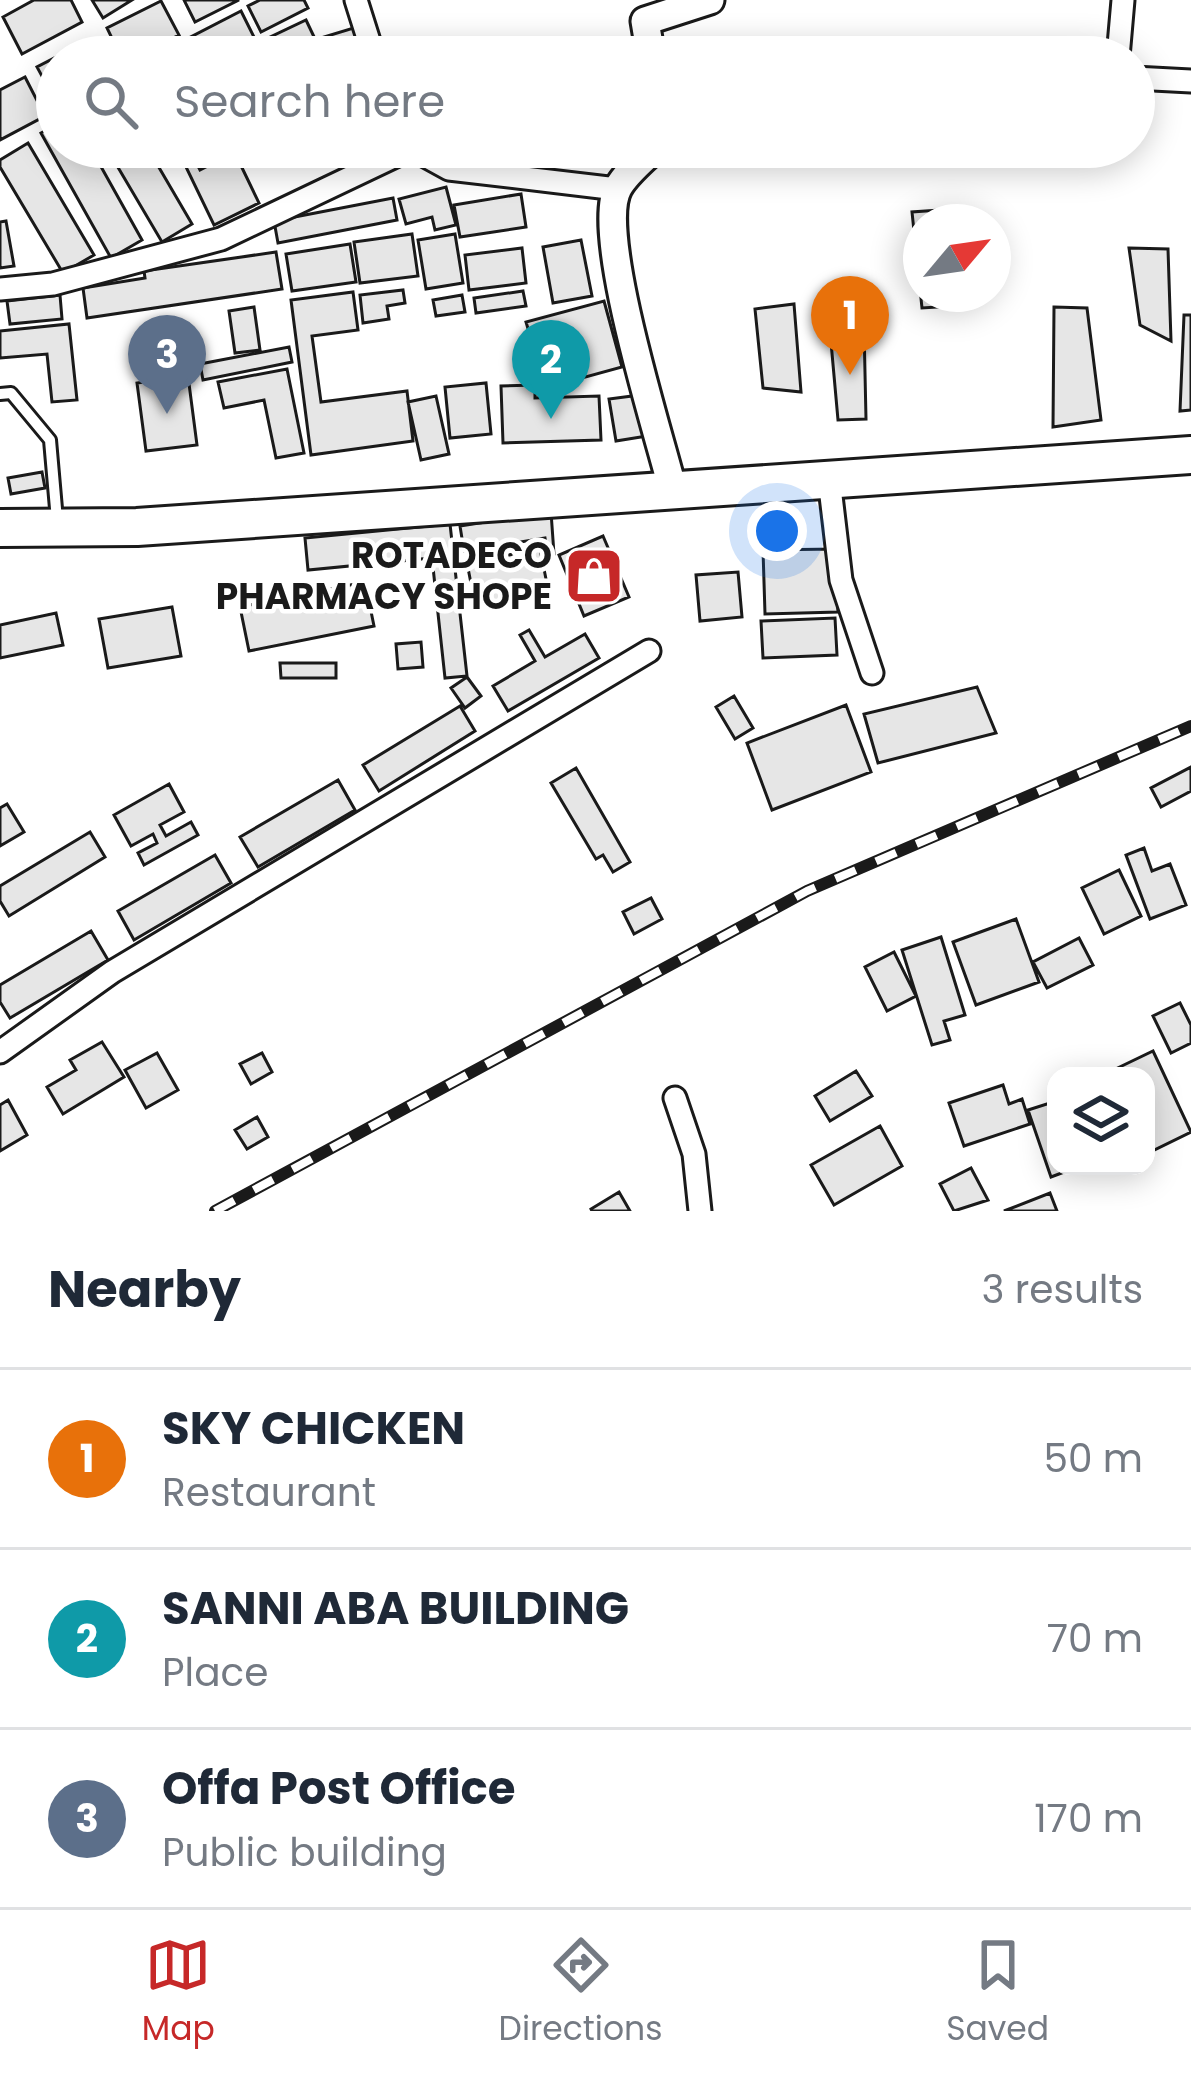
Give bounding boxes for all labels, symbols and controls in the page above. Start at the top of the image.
search box [36,36,1155,168]
icon: search [78,69,144,135]
text: Search here [174,70,445,133]
north arrow [903,204,1011,312]
pin: 1 [811,276,889,375]
pin: 3 [128,315,206,414]
pin: 2 [512,320,590,419]
your location [747,501,807,561]
place label: ROTADECO PHARMACY SHOPE [216,530,552,622]
shop icon: ROTADECO PHARMACY SHOPE [563,545,625,607]
map controls [1047,1067,1155,1175]
button: layers [1047,1067,1155,1175]
text: Nearby [48,1253,241,1325]
text: 3 results [981,1262,1143,1317]
text: SKY CHICKEN [162,1397,465,1460]
text: 1 [80,1431,94,1486]
text: 50 m [1043,1431,1143,1486]
text: Restaurant [162,1465,376,1520]
text: SANNI ABA BUILDING [162,1577,629,1640]
text: 2 [76,1611,98,1666]
text: 70 m [1047,1611,1143,1666]
text: Place [162,1645,268,1700]
text: Offa Post Office [162,1757,516,1820]
text: 3 [75,1791,99,1846]
text: 170 m [1034,1791,1143,1846]
text: Public building [162,1825,447,1880]
tab: Map [142,1932,215,2054]
tab: Directions [499,1932,662,2054]
tab: Saved [946,1932,1049,2054]

